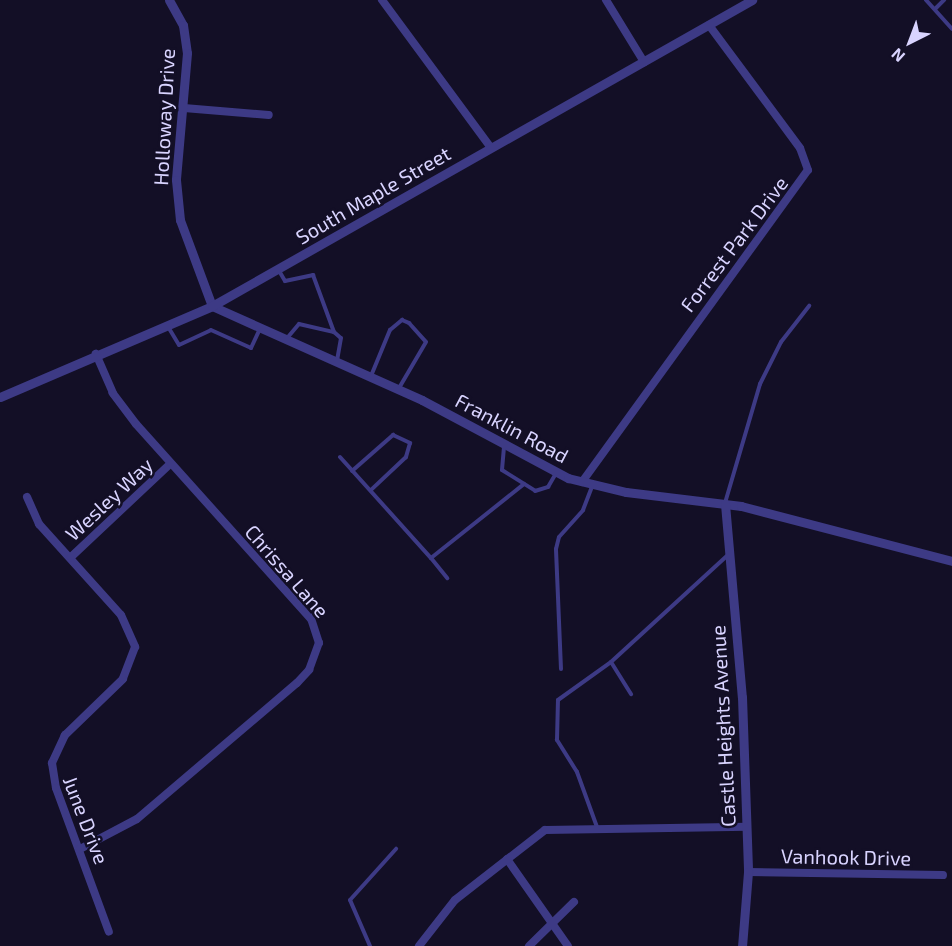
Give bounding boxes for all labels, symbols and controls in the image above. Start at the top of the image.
north arrow [880,12,940,72]
text: N [887,45,908,67]
street label: Holloway Drive [148,48,180,186]
street label: South Maple Street [291,141,455,249]
street label: Forrest Park Drive [675,172,793,316]
street label: Franklin Road [452,388,572,468]
street label: Wesley Way [60,452,158,546]
street label: Chrissa Lane [240,520,334,622]
street label: Castle Heights Avenue [706,624,740,828]
street label: June Drive [58,773,114,867]
street label: Vanhook Drive [780,844,912,870]

